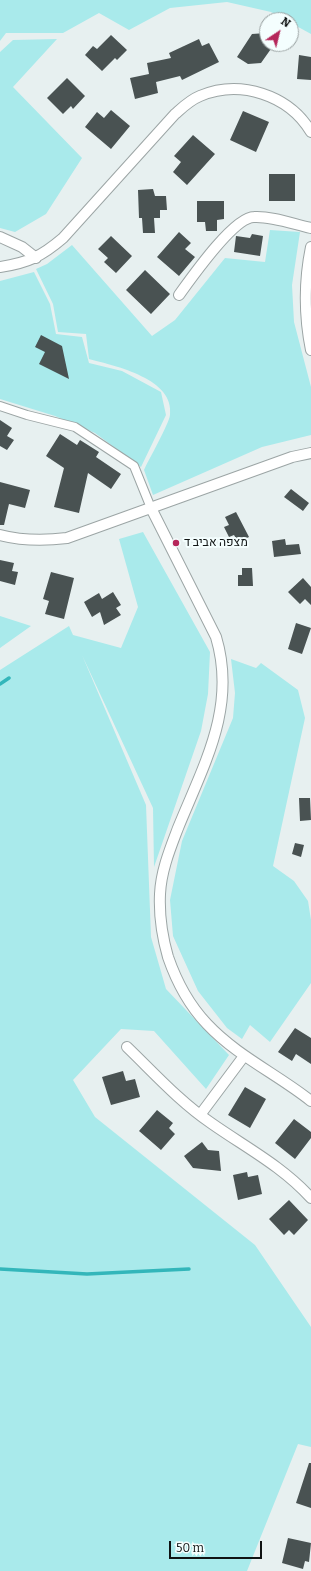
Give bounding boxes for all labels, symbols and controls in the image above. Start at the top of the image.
north arrow [259,12,299,52]
text: N [278,15,293,30]
place label: מצפה אביב ד [184,536,248,550]
marker: מצפה אביב ד [171,538,181,548]
scale bar [171,1533,264,1559]
text: 50 m [176,1541,204,1555]

